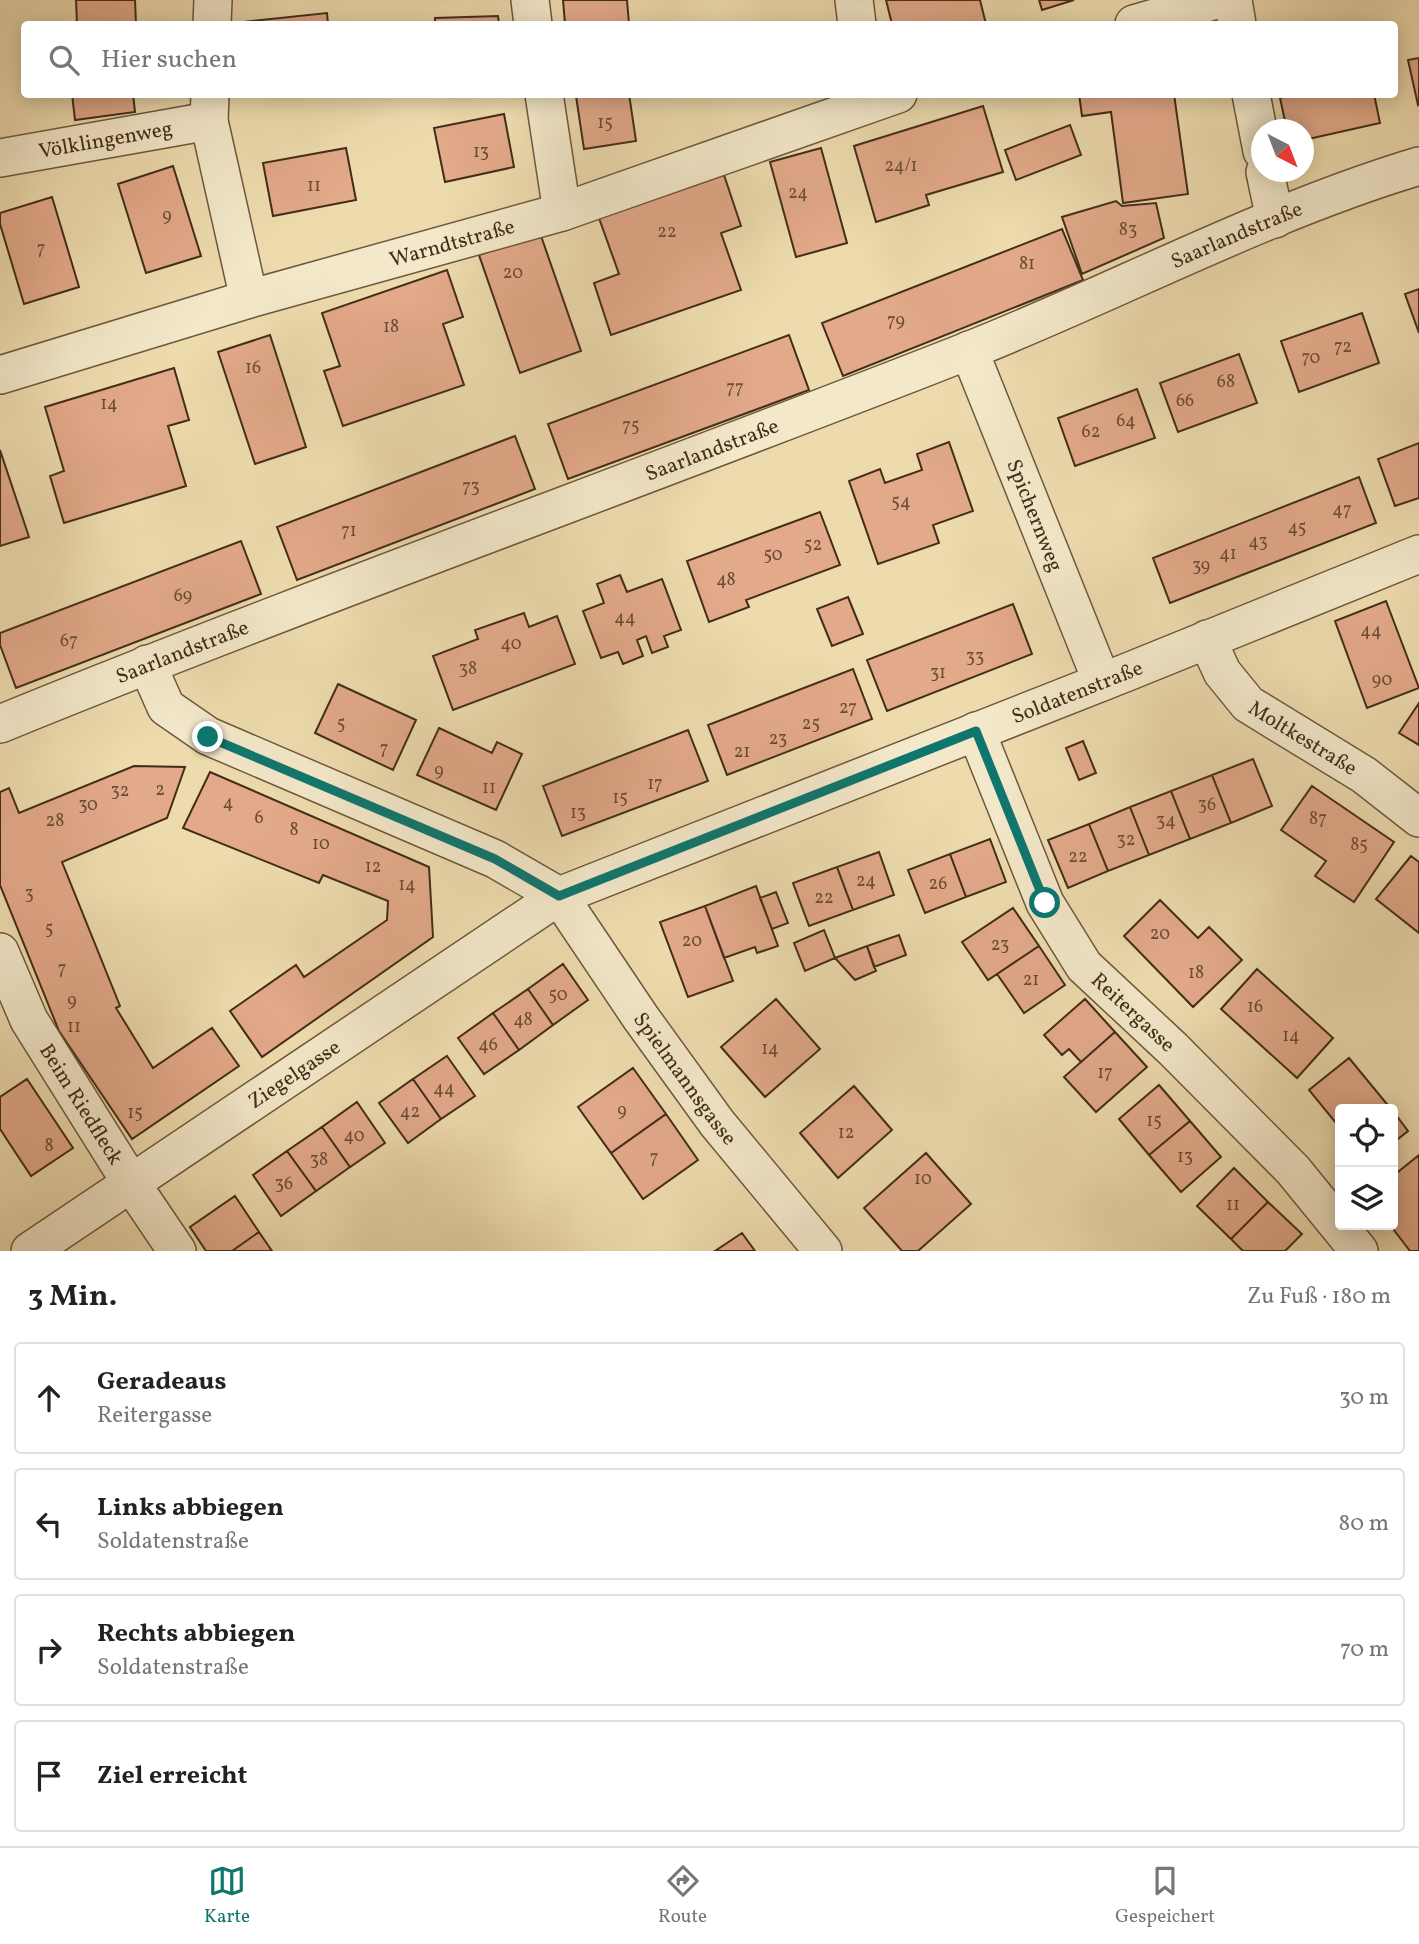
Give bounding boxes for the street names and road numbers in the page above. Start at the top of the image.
street label: Völklingenweg [36,115,175,167]
street label: Saarlandstraße [1167,195,1307,277]
street label: Warndtstraße [386,213,518,275]
street label: Saarlandstraße [641,412,783,489]
street label: Spichernweg [998,455,1069,576]
street label: Saarlandstraße [112,614,253,692]
street label: Soldatenstraße [1008,654,1148,732]
street label: Moltkestraße [1242,694,1362,783]
street label: Reitergasse [1084,967,1181,1060]
street label: Spielmannsgasse [625,1007,743,1152]
street label: Ziegelgasse [243,1034,347,1117]
street label: Beim Riedfleck [31,1039,129,1171]

